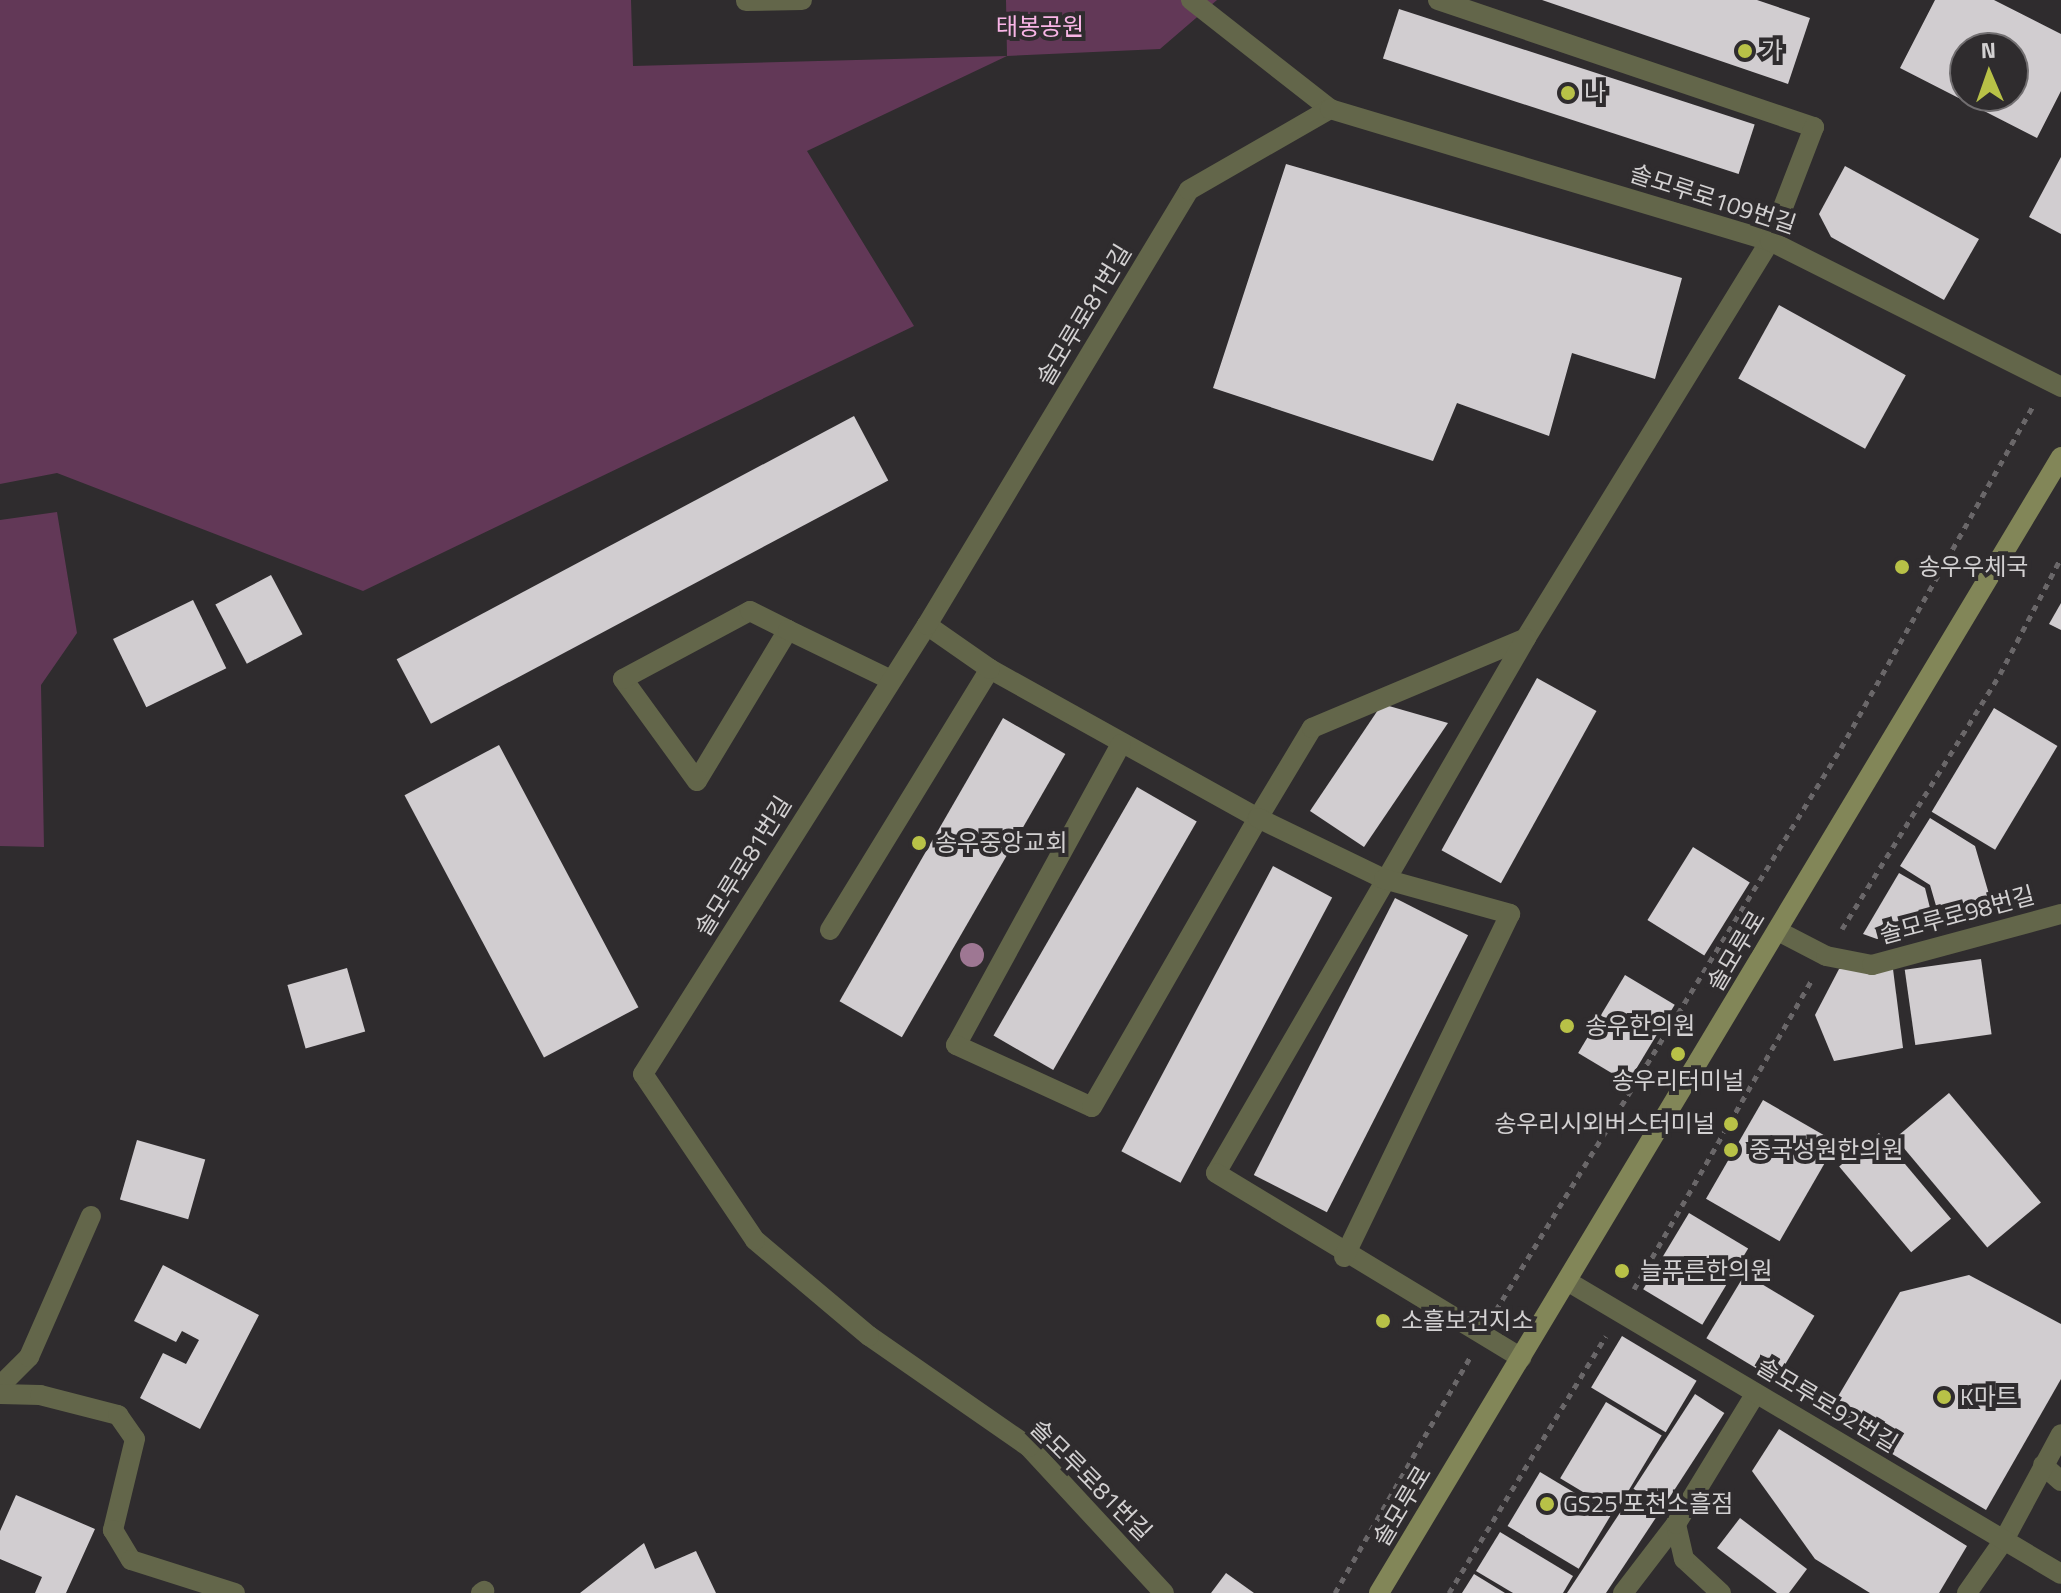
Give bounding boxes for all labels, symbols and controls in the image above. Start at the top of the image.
park label: 태봉공원 [996,13,1084,41]
north arrow [1949,32,2029,112]
text: N [1980,33,1996,67]
place label: 가 [1761,37,1783,65]
marker: 가 [1736,42,1754,60]
place label: 나 [1584,79,1606,107]
marker: 나 [1559,84,1577,102]
street label: 솔모루로109번길 [1626,159,1800,239]
street label: 솔모루로81번길 [1031,239,1137,391]
place label: 송우우체국 [1918,553,2028,581]
marker: 송우우체국 [1893,558,1911,576]
street label: 솔모루로81번길 [689,791,797,941]
place label: 송우중앙교회 [935,829,1067,857]
marker: 송우중앙교회 [910,834,928,852]
street label: 솔모루로98번길 [1876,880,2038,950]
street label: 솔모루로 [1701,906,1771,996]
place label: 송우한의원 [1585,1012,1695,1040]
marker: 송우한의원 [1556,1015,1578,1037]
marker: 송우리터미널 [1669,1045,1687,1063]
place label: 송우리터미널 [1612,1067,1744,1095]
place label: 송우리시외버스터미널 [1494,1110,1715,1138]
marker: 송우리시외버스터미널 [1722,1115,1740,1133]
place label: 중국성원한의원 [1749,1136,1904,1164]
marker: 중국성원한의원 [1720,1139,1742,1161]
place label: 늘푸른한의원 [1640,1257,1772,1285]
marker: 늘푸른한의원 [1611,1260,1633,1282]
place label: 소흘보건지소 [1401,1307,1533,1335]
marker: 소흘보건지소 [1372,1310,1394,1332]
street label: 솔모루로92번길 [1751,1352,1903,1458]
place label: K마트 [1960,1383,2018,1411]
marker: K마트 [1935,1388,1953,1406]
street label: 솔모루로81번길 [1024,1413,1158,1547]
street label: 솔모루로 [1367,1461,1437,1551]
place label: GS25 포천소흘점 [1563,1490,1733,1518]
marker: GS25 포천소흘점 [1538,1495,1556,1513]

